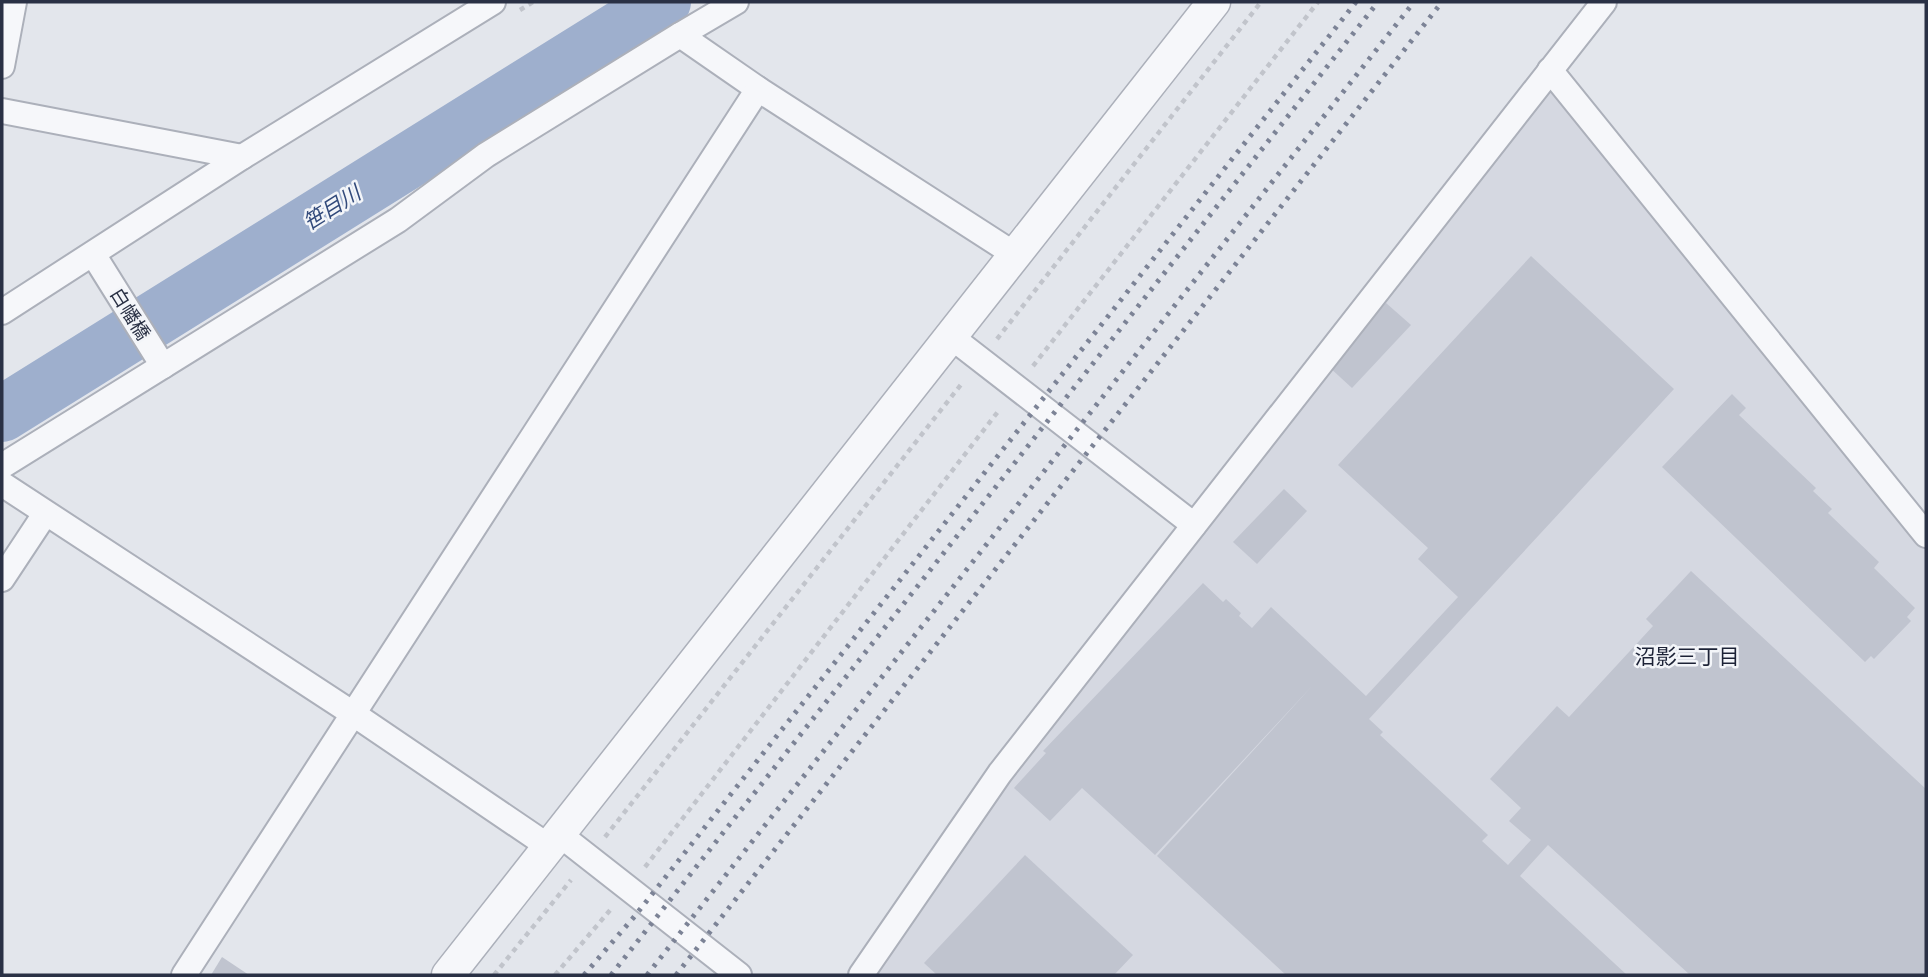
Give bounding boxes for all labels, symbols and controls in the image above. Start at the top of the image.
water label: 笹目川 [298,178,368,237]
street label: 白幡橋 [104,283,156,345]
district label: 沼影三丁目 [1635,643,1740,671]

